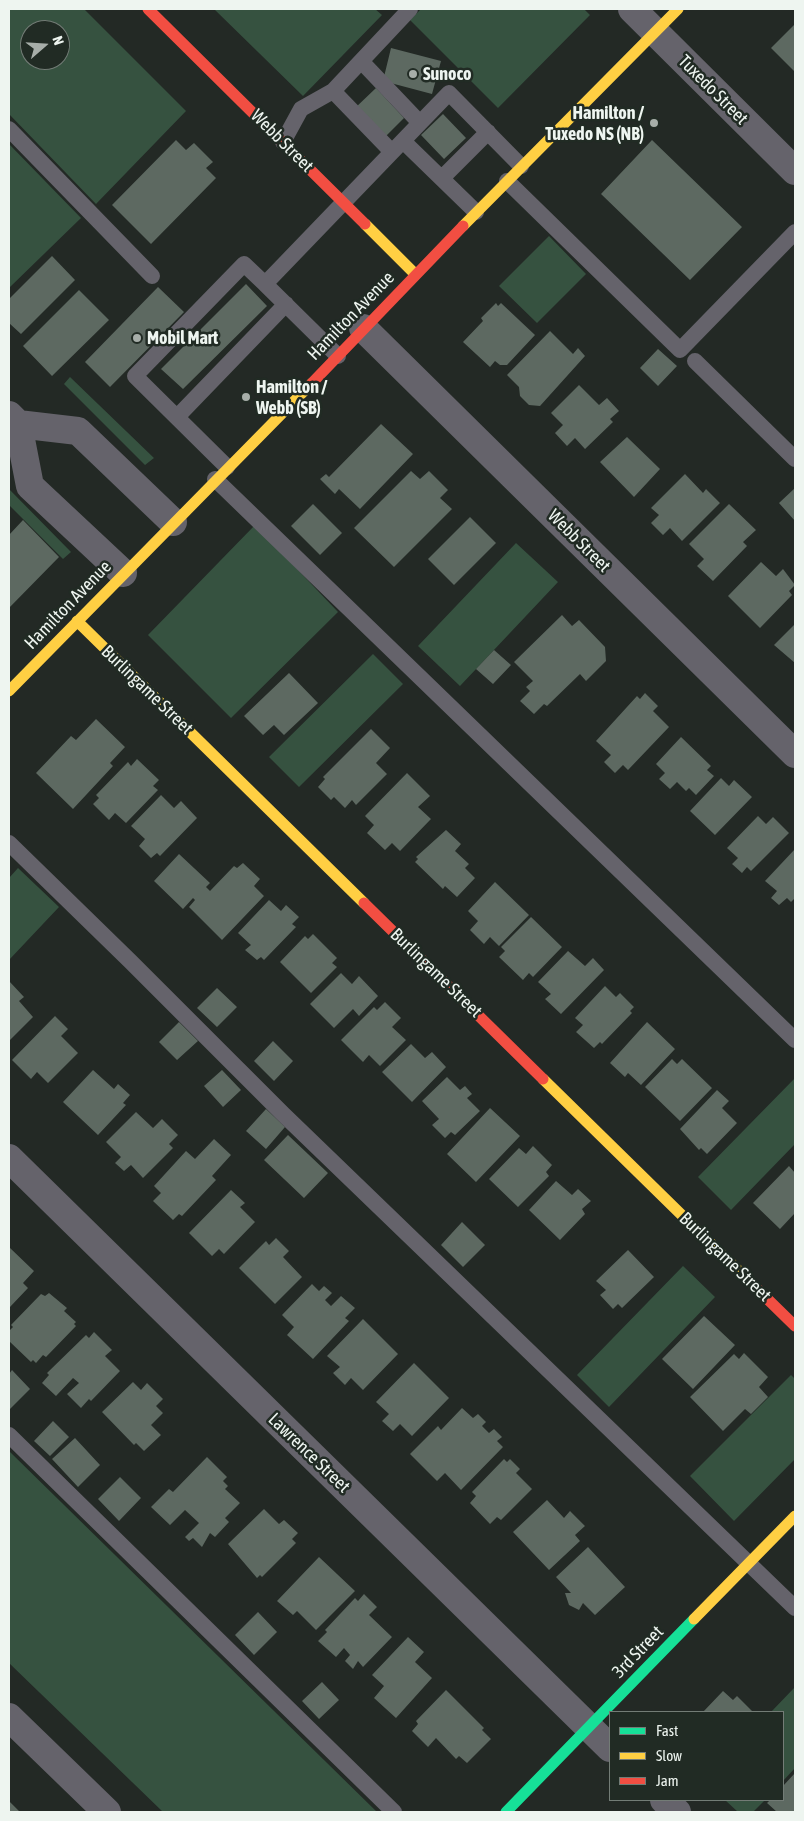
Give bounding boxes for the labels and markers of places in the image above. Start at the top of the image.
place label: Sunoco [423,63,472,85]
marker: Sunoco [407,68,419,80]
place label: Hamilton / Tuxedo NS (NB) [545,102,644,144]
marker: Hamilton / Tuxedo NS (NB) [648,117,660,129]
place label: Mobil Mart [147,327,218,349]
marker: Mobil Mart [131,332,143,344]
place label: Hamilton / Webb (SB) [256,376,327,418]
marker: Hamilton / Webb (SB) [240,391,252,403]

